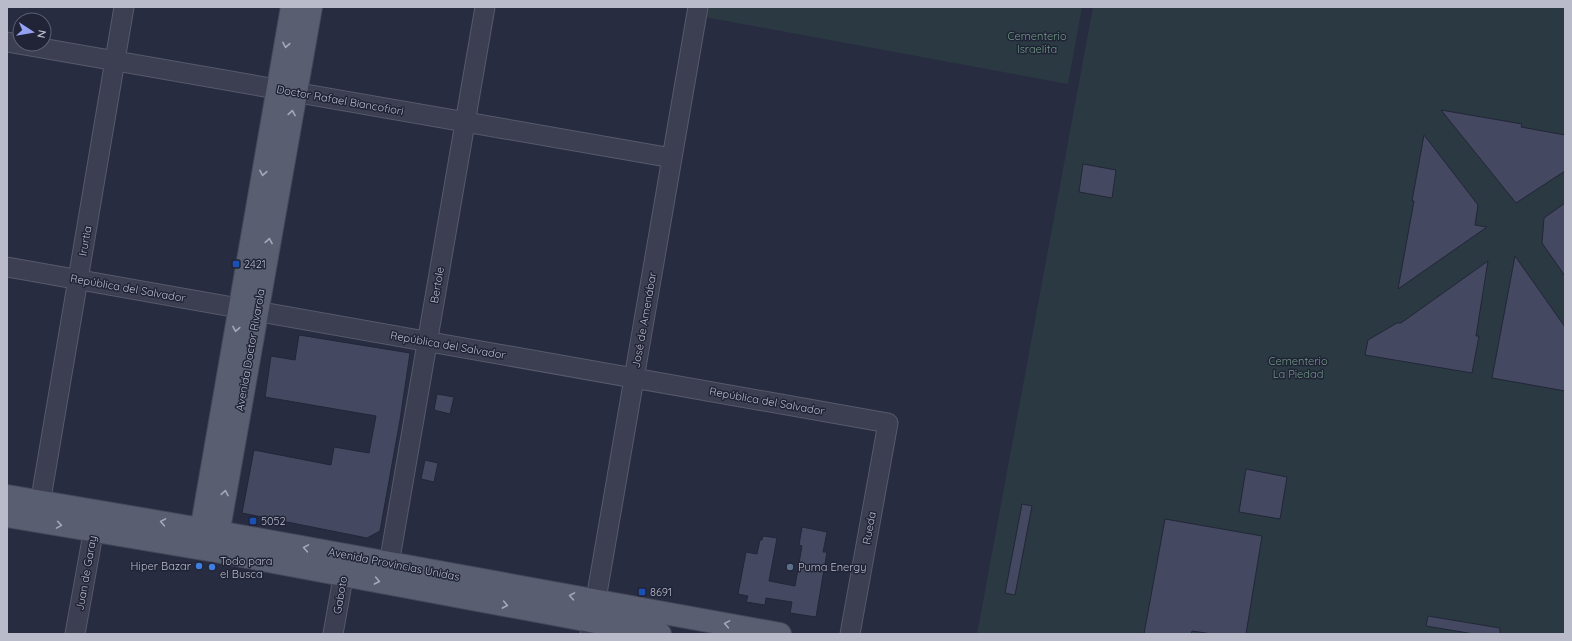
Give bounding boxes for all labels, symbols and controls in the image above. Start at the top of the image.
north arrow [12,12,52,52]
text: N [34,29,49,39]
park label: Cementerio Israelita [1007,29,1067,56]
one-way arrow [282,42,291,49]
street label: Doctor Rafael Biancofiori [275,82,405,118]
one-way arrow [287,110,296,116]
one-way arrow [260,170,268,177]
street label: Irurtia [75,225,95,257]
one-way arrow [265,238,273,244]
place label: 2421 [244,257,266,271]
marker: 2421 [231,259,241,269]
street label: Bertole [427,266,447,304]
street label: José de Amenábar [629,270,659,369]
street label: República del Salvador [69,271,188,305]
street label: Avenida Doctor Rivarola [232,288,268,412]
one-way arrow [232,326,241,332]
street label: República del Salvador [389,328,508,362]
park label: Cementerio La Piedad [1268,354,1328,381]
street label: República del Salvador [708,384,827,418]
one-way arrow [220,490,229,497]
street label: Rueda [859,510,879,546]
place label: 5052 [261,514,286,528]
marker: 5052 [248,516,258,526]
one-way arrow [160,519,166,527]
one-way arrow [56,520,62,529]
street label: Juan de Garay [73,534,99,612]
one-way arrow [303,544,310,553]
street label: Avenida Provincias Unidas [327,544,461,584]
place label: Todo para el Busca [220,554,272,581]
place label: Hiper Bazar [131,559,192,573]
place label: Puma Energy [798,560,866,574]
marker: Hiper Bazar [194,561,204,571]
marker: Todo para el Busca [207,562,217,572]
marker: Puma Energy [785,562,795,572]
street label: Gaboto [330,575,350,615]
one-way arrow [374,577,380,585]
place label: 8691 [650,585,672,599]
marker: 8691 [637,587,647,597]
one-way arrow [569,593,575,601]
one-way arrow [502,600,508,609]
one-way arrow [724,621,731,629]

